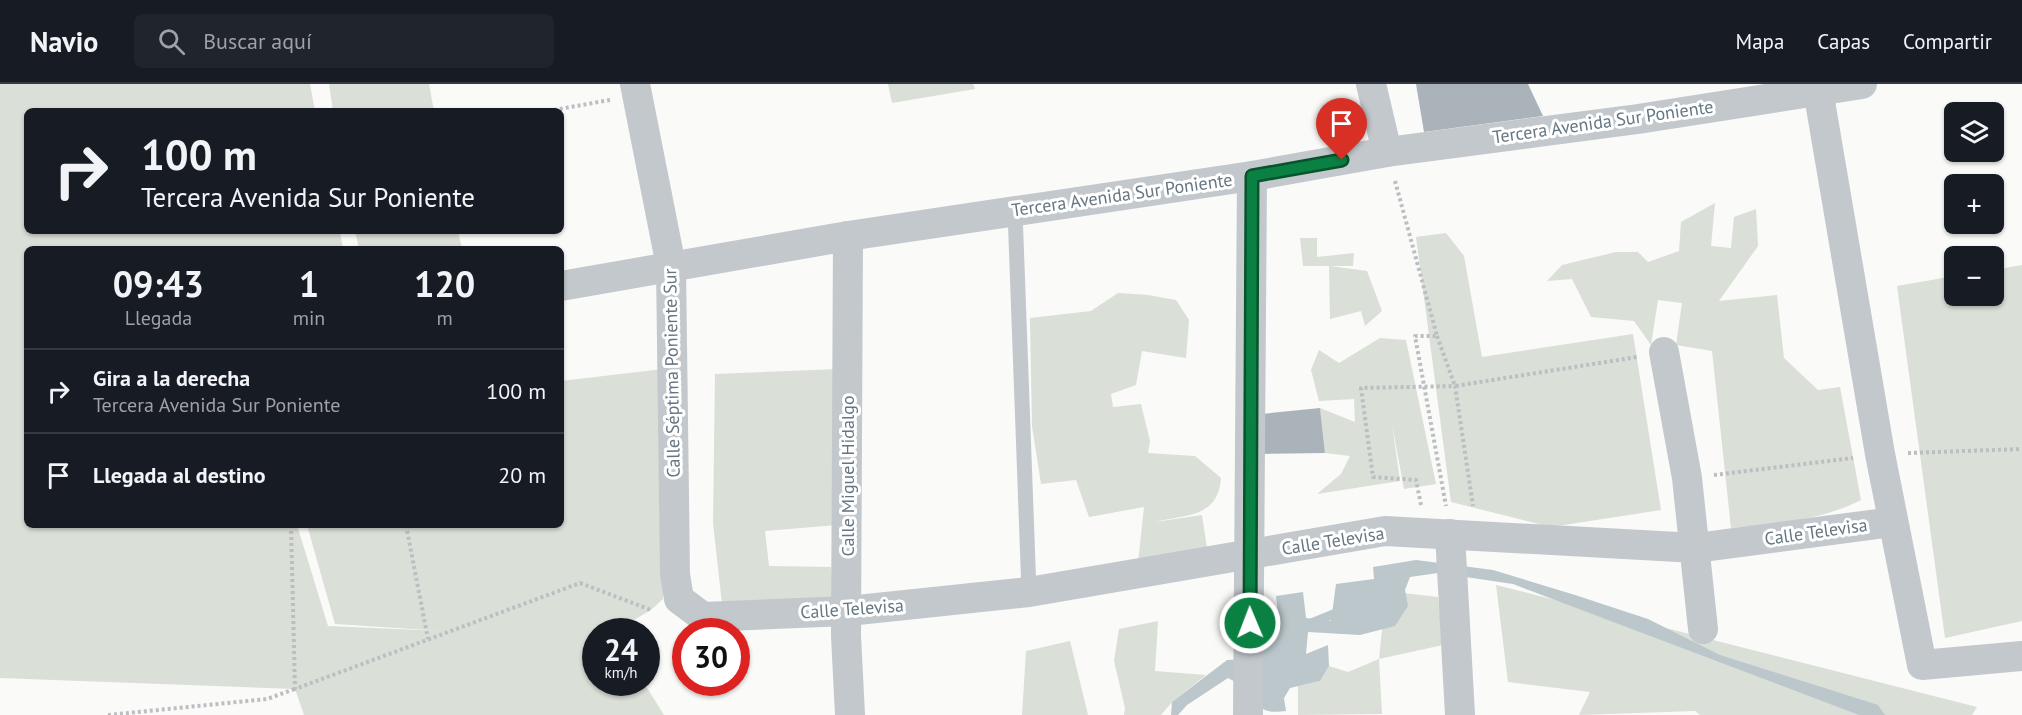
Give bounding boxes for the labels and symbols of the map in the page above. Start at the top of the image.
street label: Tercera Avenida Sur Poniente [1491,95,1715,148]
pin [1316,98,1367,160]
street label: Tercera Avenida Sur Poniente [1010,168,1234,221]
street label: Calle Séptima Poniente Sur [658,268,685,478]
street label: Calle Miguel Hidalgo [836,395,859,557]
street label: Calle Televisa [1763,513,1869,550]
street label: Calle Televisa [1280,521,1386,560]
position arrow [1218,591,1282,655]
street label: Calle Televisa [799,593,904,624]
speed limit sign: 30 [672,618,750,696]

